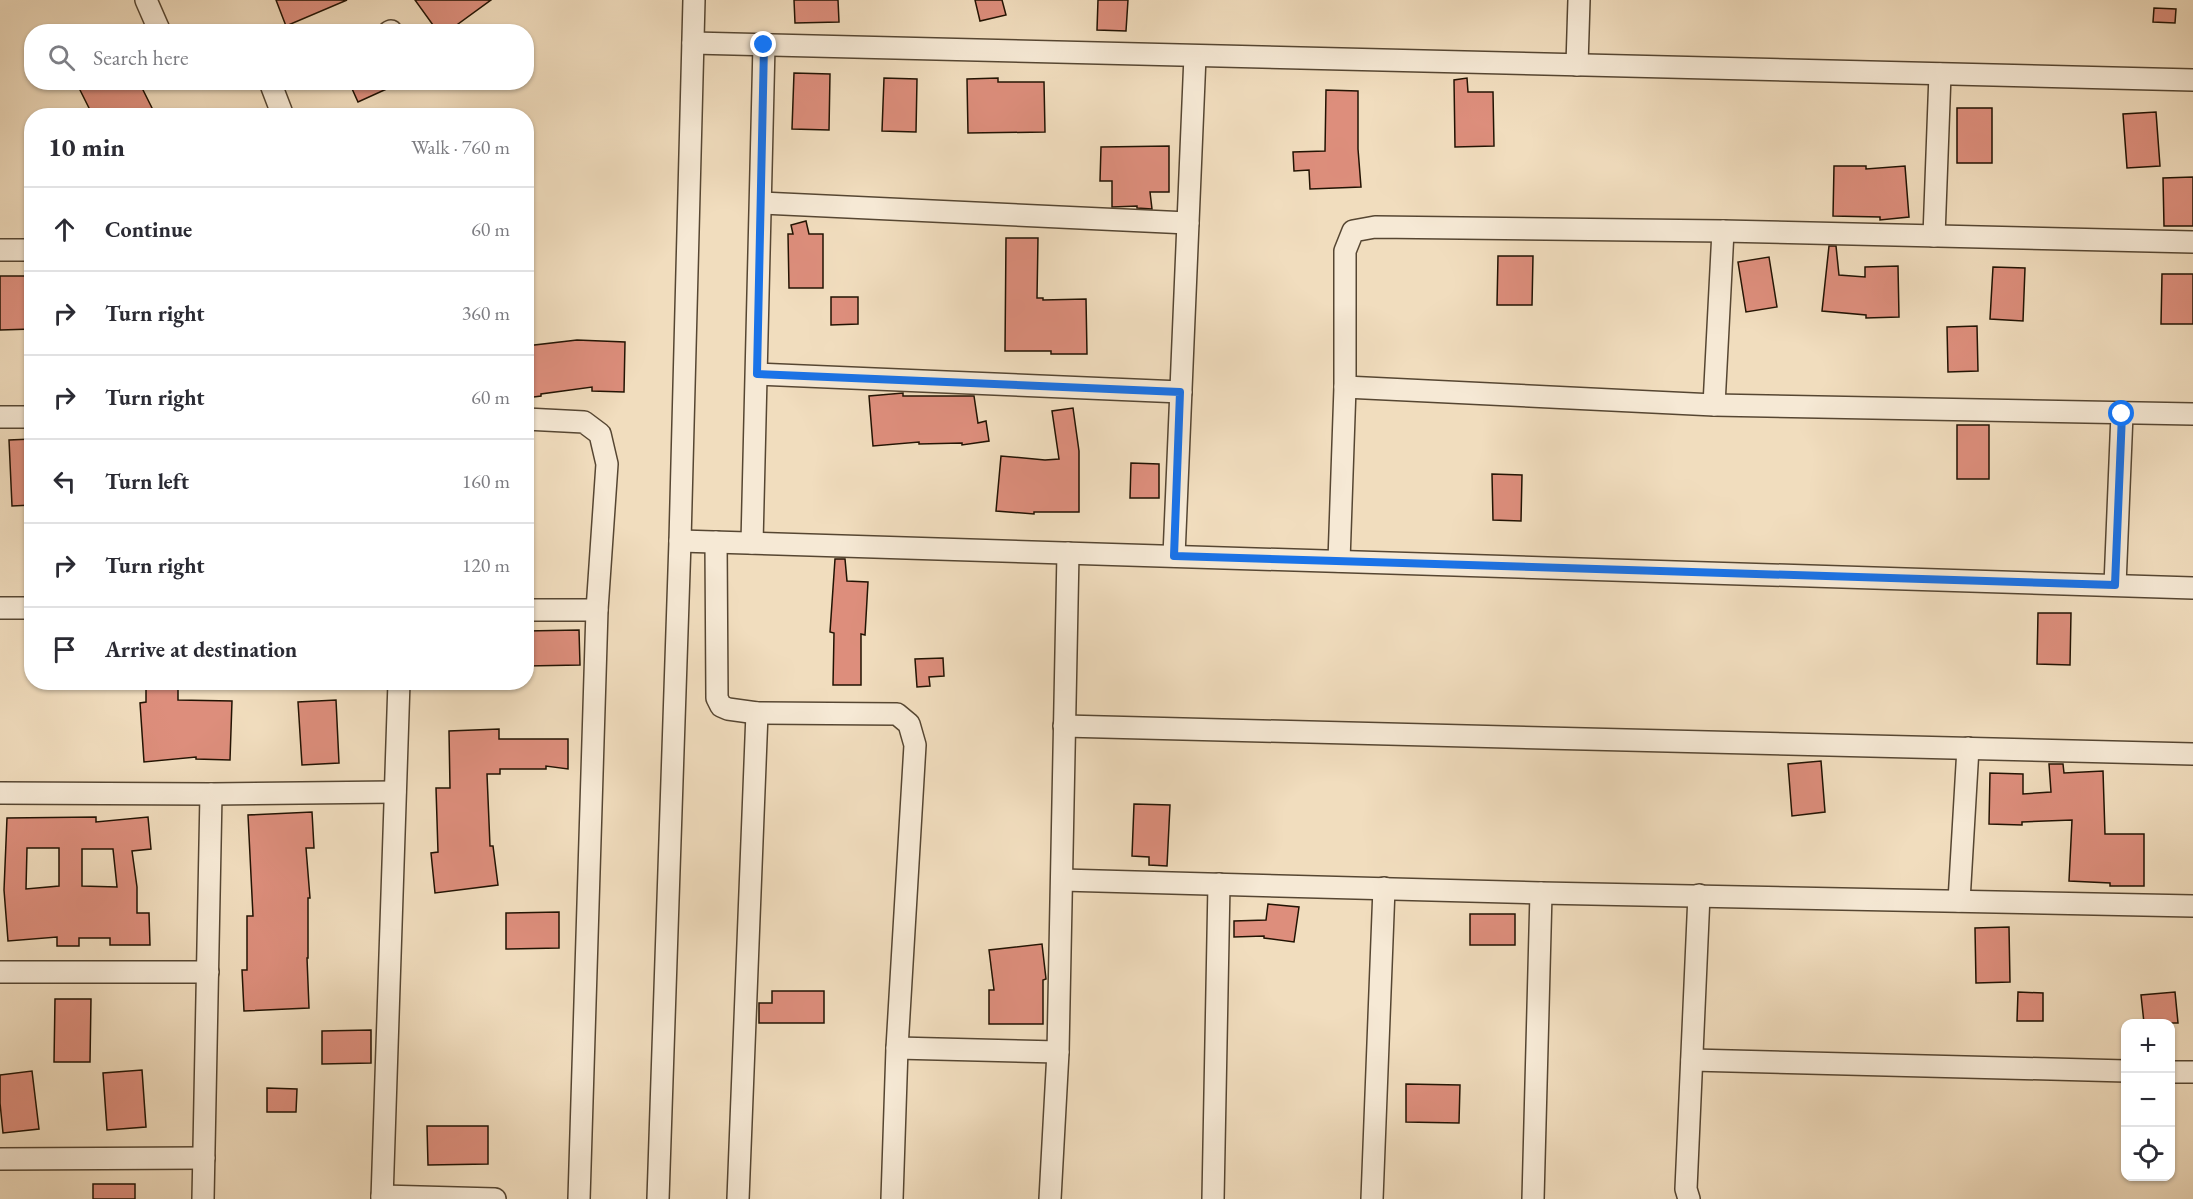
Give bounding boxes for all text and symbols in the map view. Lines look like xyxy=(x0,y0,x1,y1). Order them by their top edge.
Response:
search box xyxy=(24,24,534,90)
route end xyxy=(750,31,776,57)
icon: search xyxy=(45,41,78,74)
text: Search here xyxy=(93,43,188,72)
text: 10 min xyxy=(48,130,125,164)
text: Walk · 760 m xyxy=(411,134,510,160)
icon: ahead xyxy=(48,213,81,246)
text: Continue xyxy=(105,215,192,244)
text: 60 m xyxy=(471,216,510,242)
icon: right xyxy=(48,297,81,330)
text: Turn right xyxy=(105,299,204,328)
text: 360 m xyxy=(462,300,510,326)
icon: right xyxy=(48,381,81,414)
text: Turn right xyxy=(105,383,204,412)
text: 60 m xyxy=(471,384,510,410)
route start xyxy=(2108,400,2134,426)
icon: left xyxy=(48,465,81,498)
text: Turn left xyxy=(105,467,189,496)
text: 160 m xyxy=(462,468,510,494)
icon: right xyxy=(48,549,81,582)
text: Turn right xyxy=(105,551,204,580)
text: 120 m xyxy=(462,552,510,578)
icon: arrive xyxy=(48,633,81,666)
text: Arrive at destination xyxy=(105,635,297,664)
map controls xyxy=(2121,1019,2175,1181)
button: + xyxy=(2121,1019,2175,1073)
button: − xyxy=(2121,1073,2175,1127)
button: locate xyxy=(2121,1127,2175,1181)

